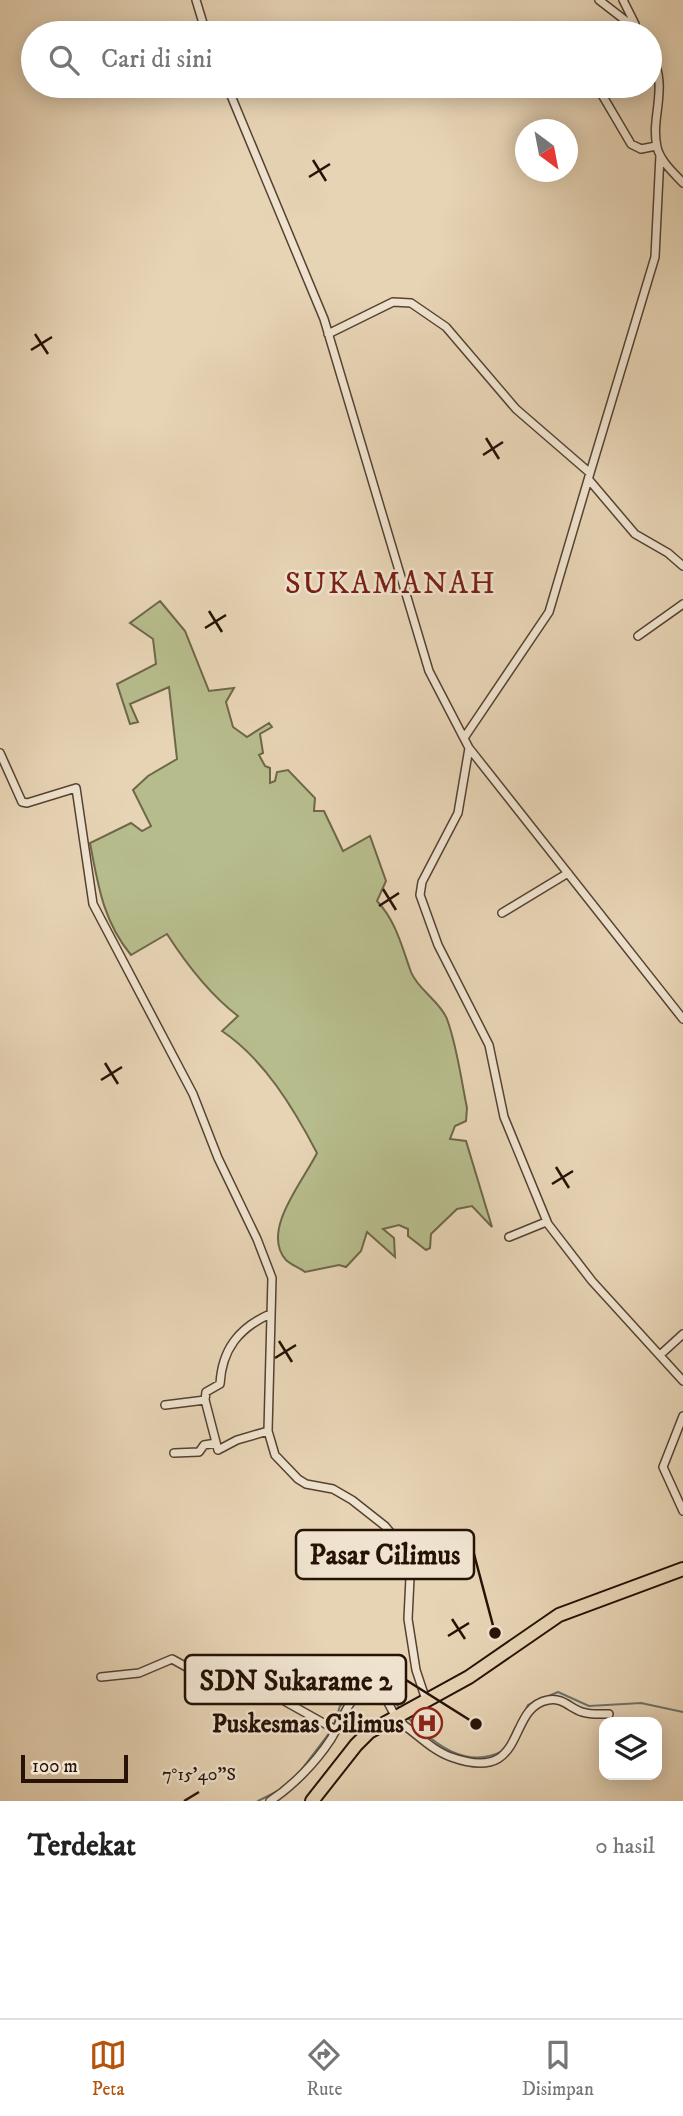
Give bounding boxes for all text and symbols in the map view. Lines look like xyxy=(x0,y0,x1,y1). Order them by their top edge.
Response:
search box xyxy=(21,21,662,98)
icon: search xyxy=(45,41,83,79)
text: Cari di sini xyxy=(101,43,212,76)
north arrow xyxy=(515,119,578,182)
district label: SUKAMANAH xyxy=(285,566,497,603)
callout: Pasar Cilimus xyxy=(296,1530,474,1579)
text: Pasar Cilimus xyxy=(310,1538,461,1573)
callout: SDN Sukarame 2 xyxy=(185,1655,406,1704)
text: SDN Sukarame 2 xyxy=(200,1664,393,1699)
hospital icon: Puskesmas Cilimus xyxy=(410,1706,444,1740)
place label: Puskesmas Cilimus xyxy=(212,1708,404,1741)
map controls xyxy=(599,1717,662,1780)
button: layers xyxy=(599,1717,662,1780)
scale bar xyxy=(21,1752,128,1784)
text: 100 m xyxy=(32,1755,78,1778)
text: 7°15'40"S xyxy=(162,1764,236,1786)
text: Terdekat xyxy=(28,1828,136,1865)
text: 0 hasil xyxy=(595,1832,655,1861)
tab: Peta xyxy=(89,2036,127,2101)
tab: Rute xyxy=(305,2036,343,2101)
tab: Disimpan xyxy=(522,2036,594,2101)

